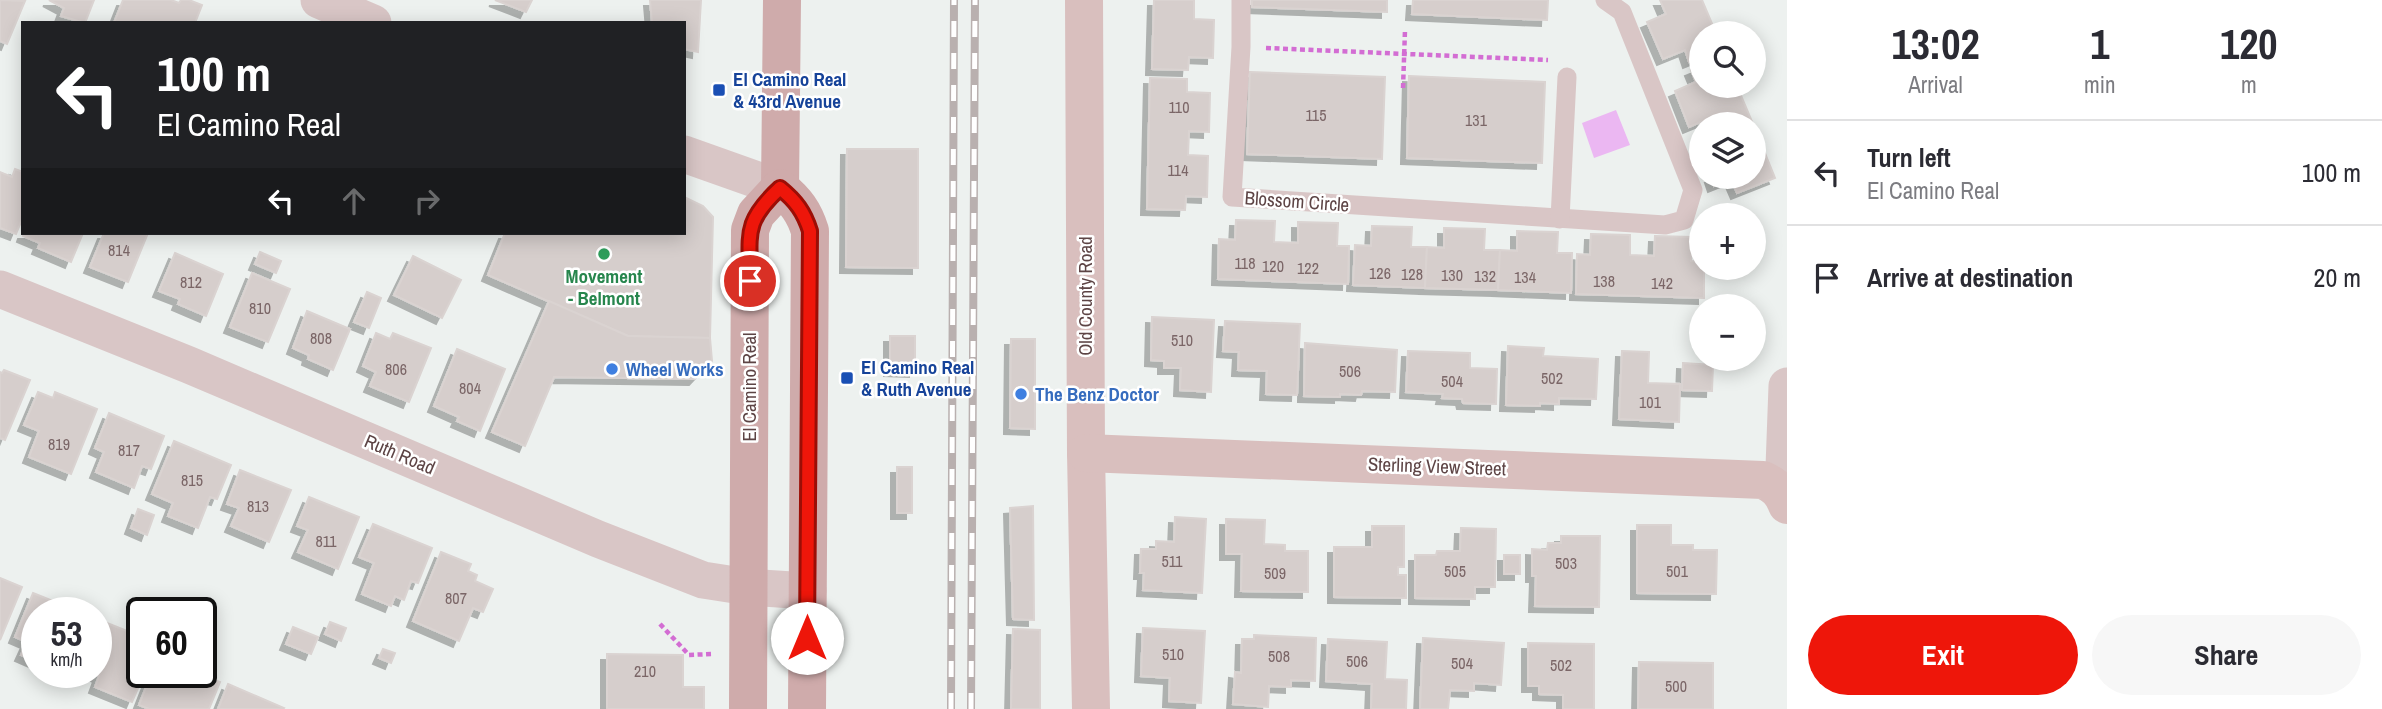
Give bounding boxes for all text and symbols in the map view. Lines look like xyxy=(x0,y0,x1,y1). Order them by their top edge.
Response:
text: 13:02 xyxy=(1892,16,1980,72)
text: 1 xyxy=(2090,16,2109,72)
text: 120 xyxy=(2220,16,2278,72)
map controls xyxy=(1689,21,1766,371)
button: search xyxy=(1689,21,1766,98)
text: 100 m xyxy=(157,40,271,106)
icon: left xyxy=(42,49,133,140)
place label: El Camino Real & 43rd Avenue xyxy=(733,66,846,114)
text: Arrival xyxy=(1908,69,1963,100)
text: min xyxy=(2084,69,2116,100)
text: m xyxy=(2241,69,2257,100)
marker: El Camino Real & 43rd Avenue xyxy=(711,82,727,98)
house number: 110 xyxy=(1169,96,1189,118)
text: El Camino Real xyxy=(157,103,341,146)
house number: 115 xyxy=(1306,104,1326,126)
house number: 131 xyxy=(1465,109,1488,131)
button: layers xyxy=(1689,112,1766,189)
text: Turn left xyxy=(1867,140,1951,175)
icon: left xyxy=(1808,154,1846,192)
text: 100 m xyxy=(2302,155,2361,190)
house number: 114 xyxy=(1168,159,1188,181)
text: El Camino Real xyxy=(1867,175,1999,206)
icon: left xyxy=(262,182,300,220)
icon: ahead xyxy=(335,182,373,220)
icon: right xyxy=(408,182,446,220)
street label: Blossom Circle xyxy=(1244,184,1350,218)
button: + xyxy=(1689,203,1766,280)
street label: Old County Road xyxy=(1072,236,1098,356)
house number: 814 xyxy=(108,239,130,261)
marker: Movement - Belmont xyxy=(596,246,612,262)
pin xyxy=(720,251,780,311)
house number: 118 xyxy=(1235,252,1255,274)
house number: 120 xyxy=(1262,255,1284,277)
house number: 122 xyxy=(1297,257,1319,279)
icon: arrive xyxy=(1808,259,1846,297)
text: Arrive at destination xyxy=(1867,260,2073,295)
text: 20 m xyxy=(2314,260,2361,295)
icon: arrive xyxy=(731,262,769,300)
house number: 126 xyxy=(1369,262,1391,284)
place label: Movement - Belmont xyxy=(565,263,643,311)
house number: 128 xyxy=(1401,263,1423,285)
house number: 130 xyxy=(1441,264,1463,286)
house number: 132 xyxy=(1474,265,1496,287)
house number: 134 xyxy=(1514,266,1536,288)
house number: 138 xyxy=(1593,270,1615,292)
house number: 812 xyxy=(180,271,202,293)
house number: 142 xyxy=(1651,272,1673,294)
button: − xyxy=(1689,294,1766,371)
house number: 810 xyxy=(249,297,271,319)
house number: 808 xyxy=(310,327,332,349)
house number: 510 xyxy=(1171,329,1193,351)
street label: El Camino Real xyxy=(736,332,762,442)
place label: El Camino Real & Ruth Avenue xyxy=(861,354,974,402)
place label: Wheel Works xyxy=(626,356,724,382)
house number: 806 xyxy=(385,358,407,380)
house number: 506 xyxy=(1339,360,1361,382)
marker: Wheel Works xyxy=(604,361,620,377)
house number: 502 xyxy=(1541,367,1563,389)
marker: El Camino Real & Ruth Avenue xyxy=(839,370,855,386)
house number: 504 xyxy=(1441,370,1463,392)
house number: 804 xyxy=(459,377,481,399)
place label: The Benz Doctor xyxy=(1035,381,1159,407)
marker: The Benz Doctor xyxy=(1013,386,1029,402)
house number: 101 xyxy=(1639,391,1662,413)
street label: Ruth Road xyxy=(361,427,439,481)
house number: 819 xyxy=(48,433,70,455)
house number: 817 xyxy=(118,439,140,461)
street label: Sterling View Street xyxy=(1367,451,1507,481)
house number: 815 xyxy=(181,469,203,491)
house number: 813 xyxy=(247,495,269,517)
house number: 811 xyxy=(316,530,337,552)
house number: 511 xyxy=(1162,550,1183,572)
house number: 503 xyxy=(1555,552,1577,574)
house number: 505 xyxy=(1444,560,1466,582)
house number: 501 xyxy=(1666,560,1689,582)
house number: 509 xyxy=(1264,562,1286,584)
house number: 807 xyxy=(445,587,467,609)
speed limit sign: 60 xyxy=(126,597,217,688)
position arrow xyxy=(770,601,844,675)
text: 53 xyxy=(51,610,82,657)
button: Exit xyxy=(1808,615,2078,695)
button: Share xyxy=(2092,615,2361,695)
house number: 510 xyxy=(1162,643,1184,665)
house number: 508 xyxy=(1268,645,1290,667)
text: km/h xyxy=(51,647,83,672)
house number: 506 xyxy=(1346,650,1368,672)
house number: 504 xyxy=(1451,652,1473,674)
house number: 502 xyxy=(1550,654,1572,676)
house number: 210 xyxy=(634,660,656,682)
house number: 500 xyxy=(1665,675,1687,697)

